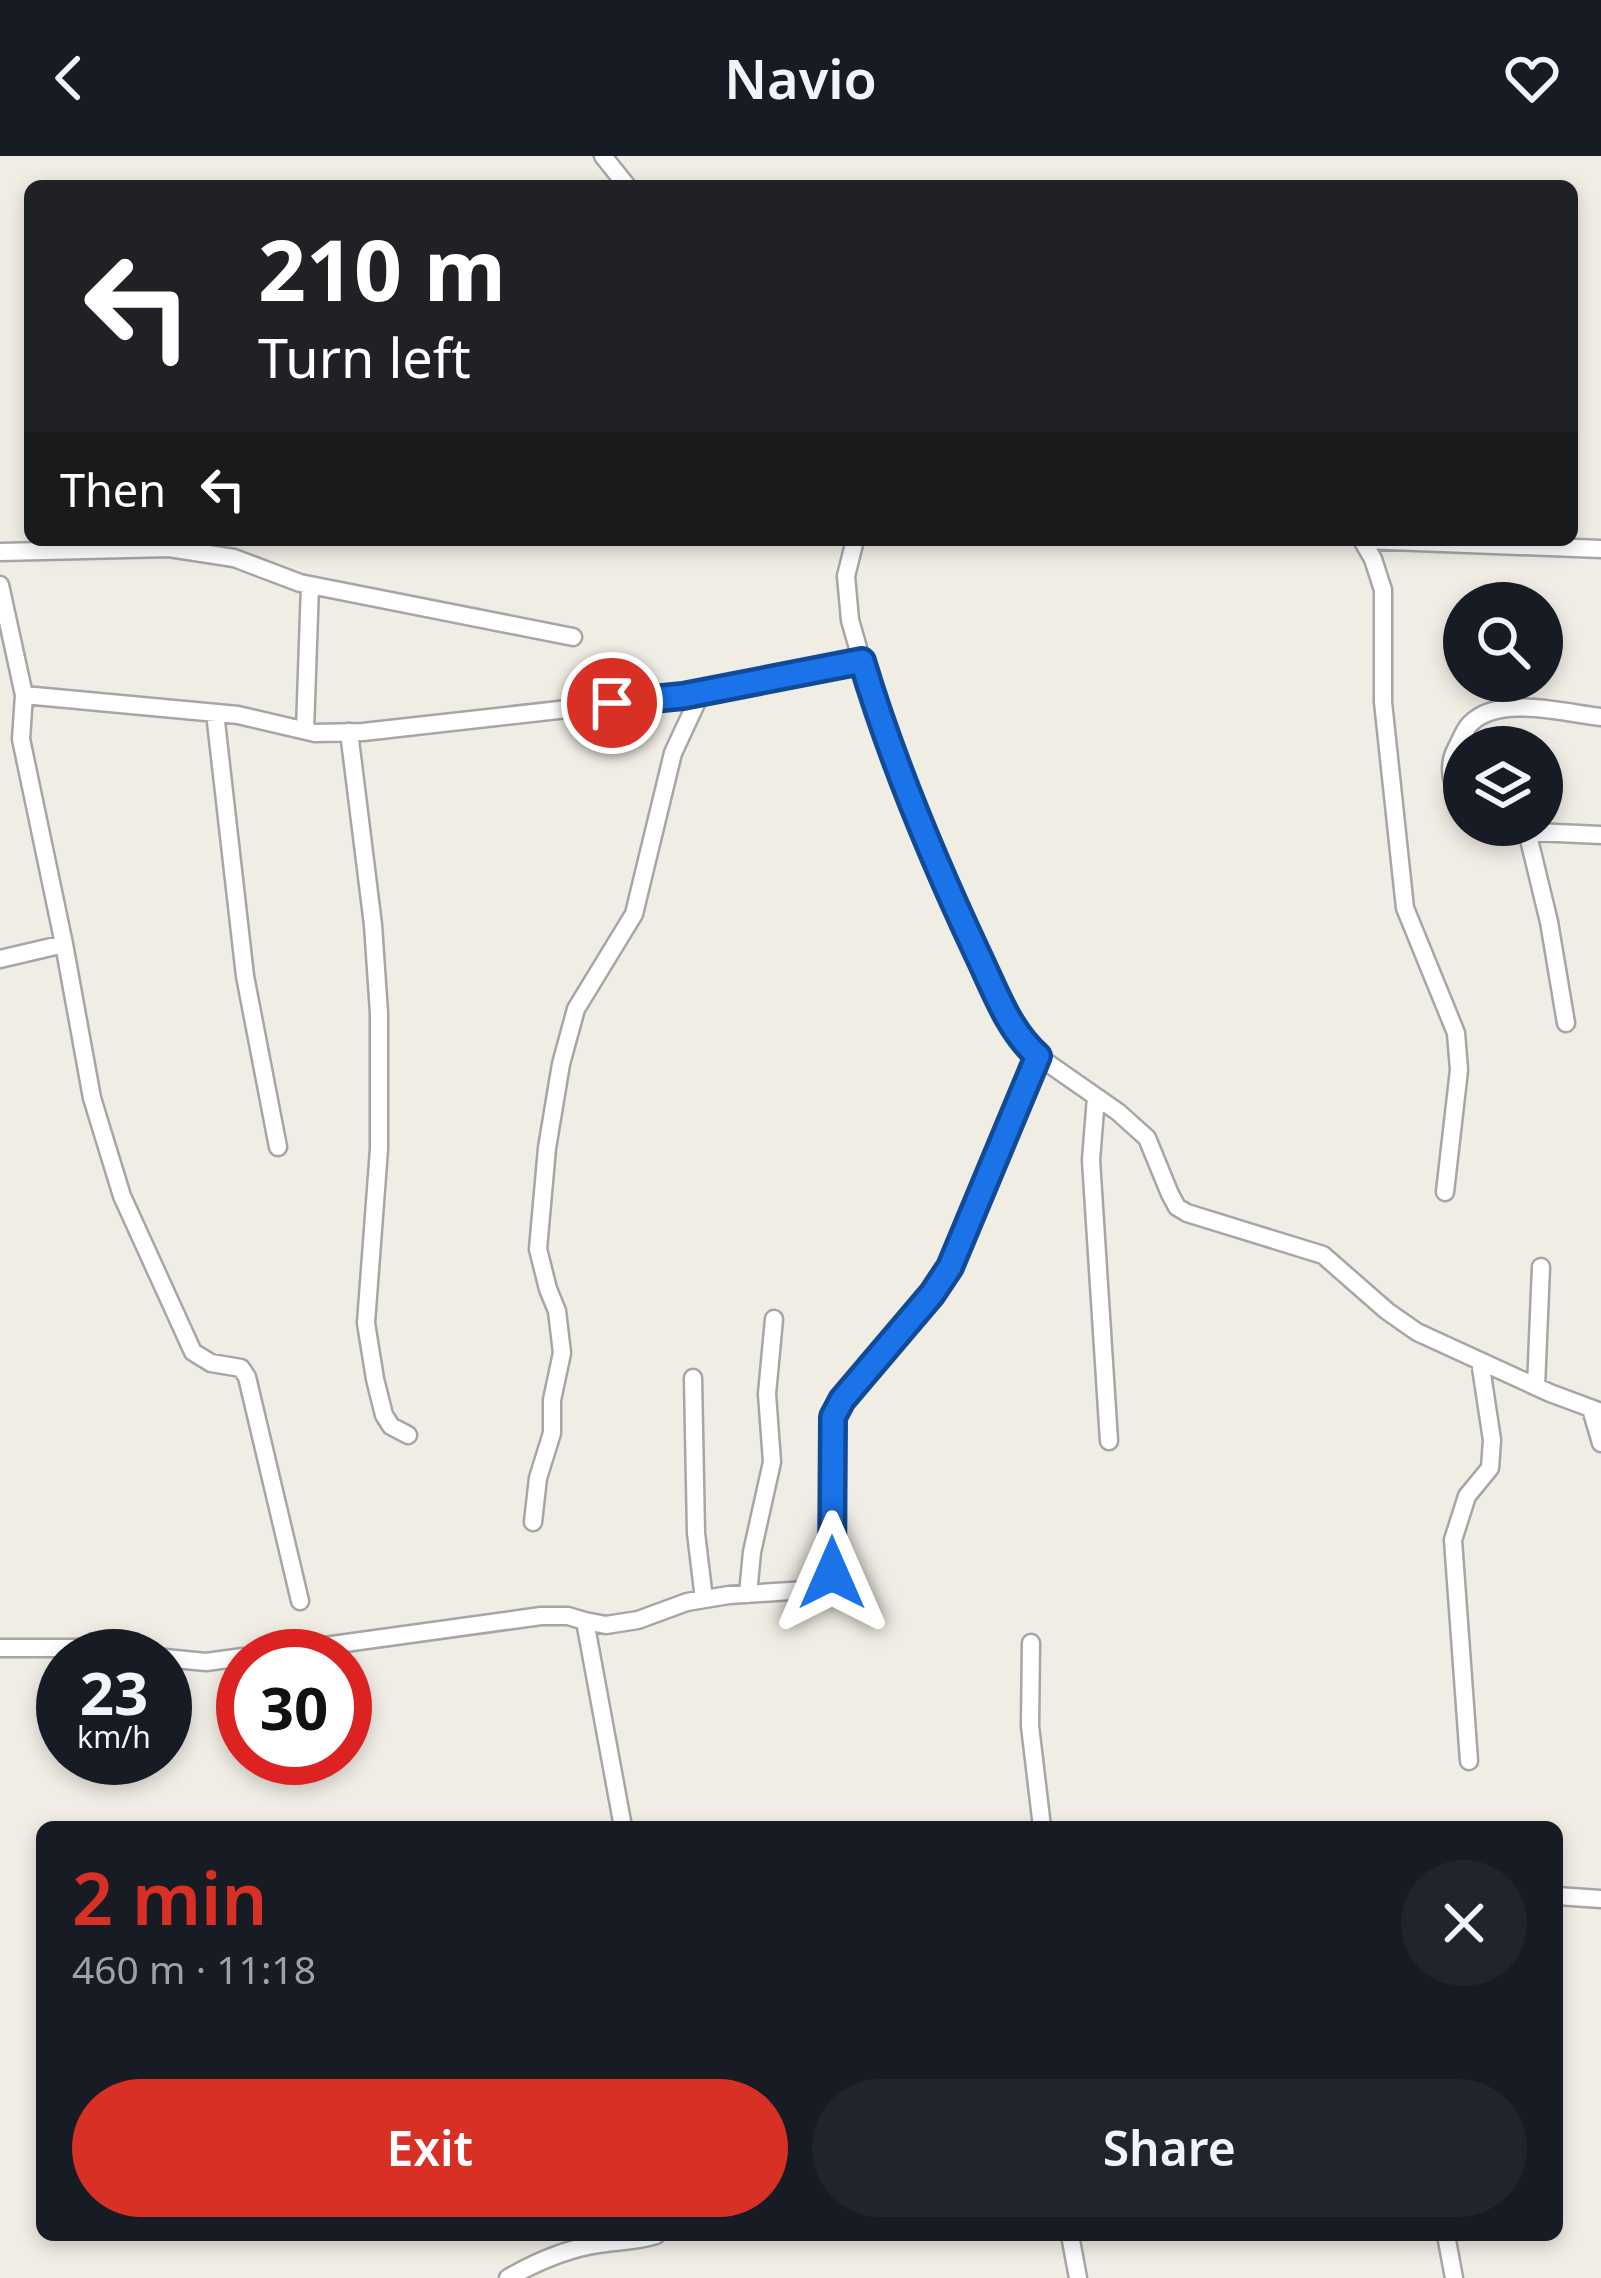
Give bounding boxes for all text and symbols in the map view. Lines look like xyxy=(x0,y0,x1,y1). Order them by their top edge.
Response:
text: Navio xyxy=(724,41,877,115)
icon: back xyxy=(36,45,102,111)
icon: heart xyxy=(1499,45,1565,111)
text: 210 m xyxy=(258,211,506,326)
icon: left xyxy=(60,228,216,384)
text: Turn left xyxy=(258,320,471,394)
icon: left xyxy=(190,456,256,522)
text: Then xyxy=(60,459,166,520)
map controls xyxy=(1443,582,1563,846)
button: search xyxy=(1443,582,1563,702)
pin xyxy=(561,652,663,754)
icon: arrive xyxy=(579,670,645,736)
button: layers xyxy=(1443,726,1563,846)
position arrow xyxy=(769,1510,895,1636)
speed limit sign: 30 xyxy=(216,1629,372,1785)
text: 23 xyxy=(80,1651,148,1733)
text: km/h xyxy=(77,1716,151,1757)
text: 2 min xyxy=(72,1848,267,1946)
button: close xyxy=(1401,1860,1527,1986)
text: 460 m · 11:18 xyxy=(72,1942,316,1995)
button: Exit xyxy=(72,2079,788,2217)
button: Share xyxy=(812,2079,1527,2217)

